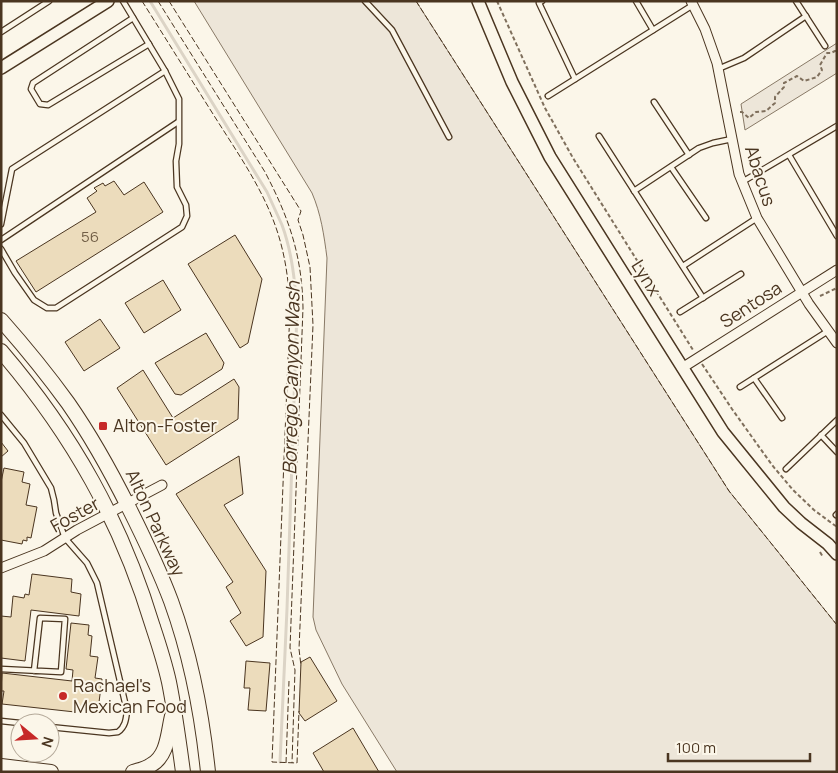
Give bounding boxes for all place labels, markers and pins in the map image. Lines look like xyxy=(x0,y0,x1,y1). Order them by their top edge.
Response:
place label: Alton-Foster xyxy=(113,413,218,437)
marker: Alton-Foster xyxy=(97,420,109,432)
place label: Rachael's Mexican Food xyxy=(73,673,187,718)
marker: Rachael's Mexican Food xyxy=(57,690,69,702)

